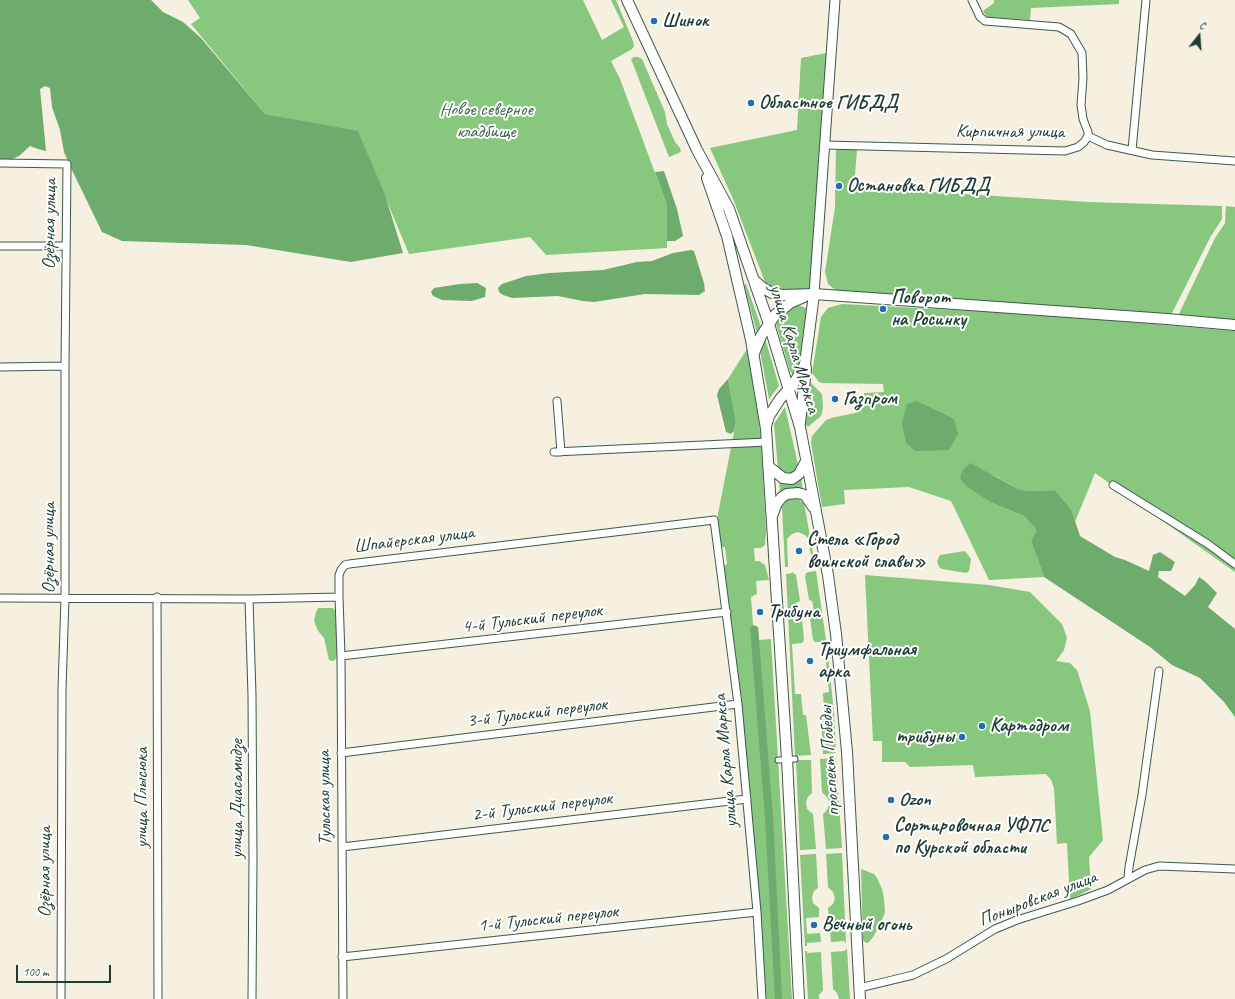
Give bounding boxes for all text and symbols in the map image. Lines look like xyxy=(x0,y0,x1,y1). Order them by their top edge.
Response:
place label: Шинок xyxy=(662,10,709,32)
marker: Шинок xyxy=(649,16,659,26)
north arrow xyxy=(1179,16,1219,56)
text: С xyxy=(1198,17,1207,32)
place label: Областное ГИБДД xyxy=(759,92,898,114)
marker: Областное ГИБДД xyxy=(746,98,756,108)
park label: Новое северное кладбище xyxy=(439,99,533,143)
street label: Кирпичная улица xyxy=(956,121,1064,143)
place label: Остановка ГИБДД xyxy=(847,175,990,197)
street label: Озёрная улица xyxy=(38,178,62,270)
marker: Остановка ГИБДД xyxy=(834,181,844,191)
street label: улица Карла Маркса xyxy=(764,282,824,416)
place label: Поворот на Росинку xyxy=(891,287,966,331)
marker: Поворот на Росинку xyxy=(878,304,888,314)
place label: Газпром xyxy=(843,388,897,410)
marker: Газпром xyxy=(830,394,840,404)
street label: Озёрная улица xyxy=(38,503,60,593)
street label: Шпайерская улица xyxy=(352,521,476,559)
place label: Стела «Город воинской славы» xyxy=(807,529,926,573)
marker: Стела «Город воинской славы» xyxy=(794,546,804,556)
street label: 4-й Тульский переулок xyxy=(461,599,603,639)
place label: Трибуна xyxy=(768,601,820,623)
marker: Трибуна xyxy=(755,607,765,617)
place label: Триумфальная арка xyxy=(818,639,916,683)
marker: Триумфальная арка xyxy=(805,656,815,666)
street label: 3-й Тульский переулок xyxy=(466,693,608,733)
street label: улица Карла Маркса xyxy=(709,693,743,829)
street label: проспект Победы xyxy=(815,705,845,817)
place label: Картодром xyxy=(990,715,1068,737)
marker: Картодром xyxy=(977,721,987,731)
place label: трибуны xyxy=(896,726,954,748)
marker: трибуны xyxy=(957,732,967,742)
street label: улица Диасамидзе xyxy=(226,739,248,859)
street label: улица Плысюка xyxy=(131,748,153,848)
street label: Тульская улица xyxy=(313,750,337,846)
street label: 2-й Тульский переулок xyxy=(471,787,613,827)
place label: Ozon xyxy=(899,789,931,811)
marker: Ozon xyxy=(886,795,896,805)
place label: Сортировочная УФПС по Курской области xyxy=(894,815,1049,859)
street label: Озёрная улица xyxy=(34,827,56,917)
marker: Сортировочная УФПС по Курской области xyxy=(881,832,891,842)
street label: Поныровская улица xyxy=(976,866,1100,932)
street label: 1-й Тульский переулок xyxy=(477,900,619,938)
place label: Вечный огонь xyxy=(822,914,912,936)
marker: Вечный огонь xyxy=(809,920,819,930)
scale bar xyxy=(18,957,113,983)
text: 100 m xyxy=(23,964,49,980)

